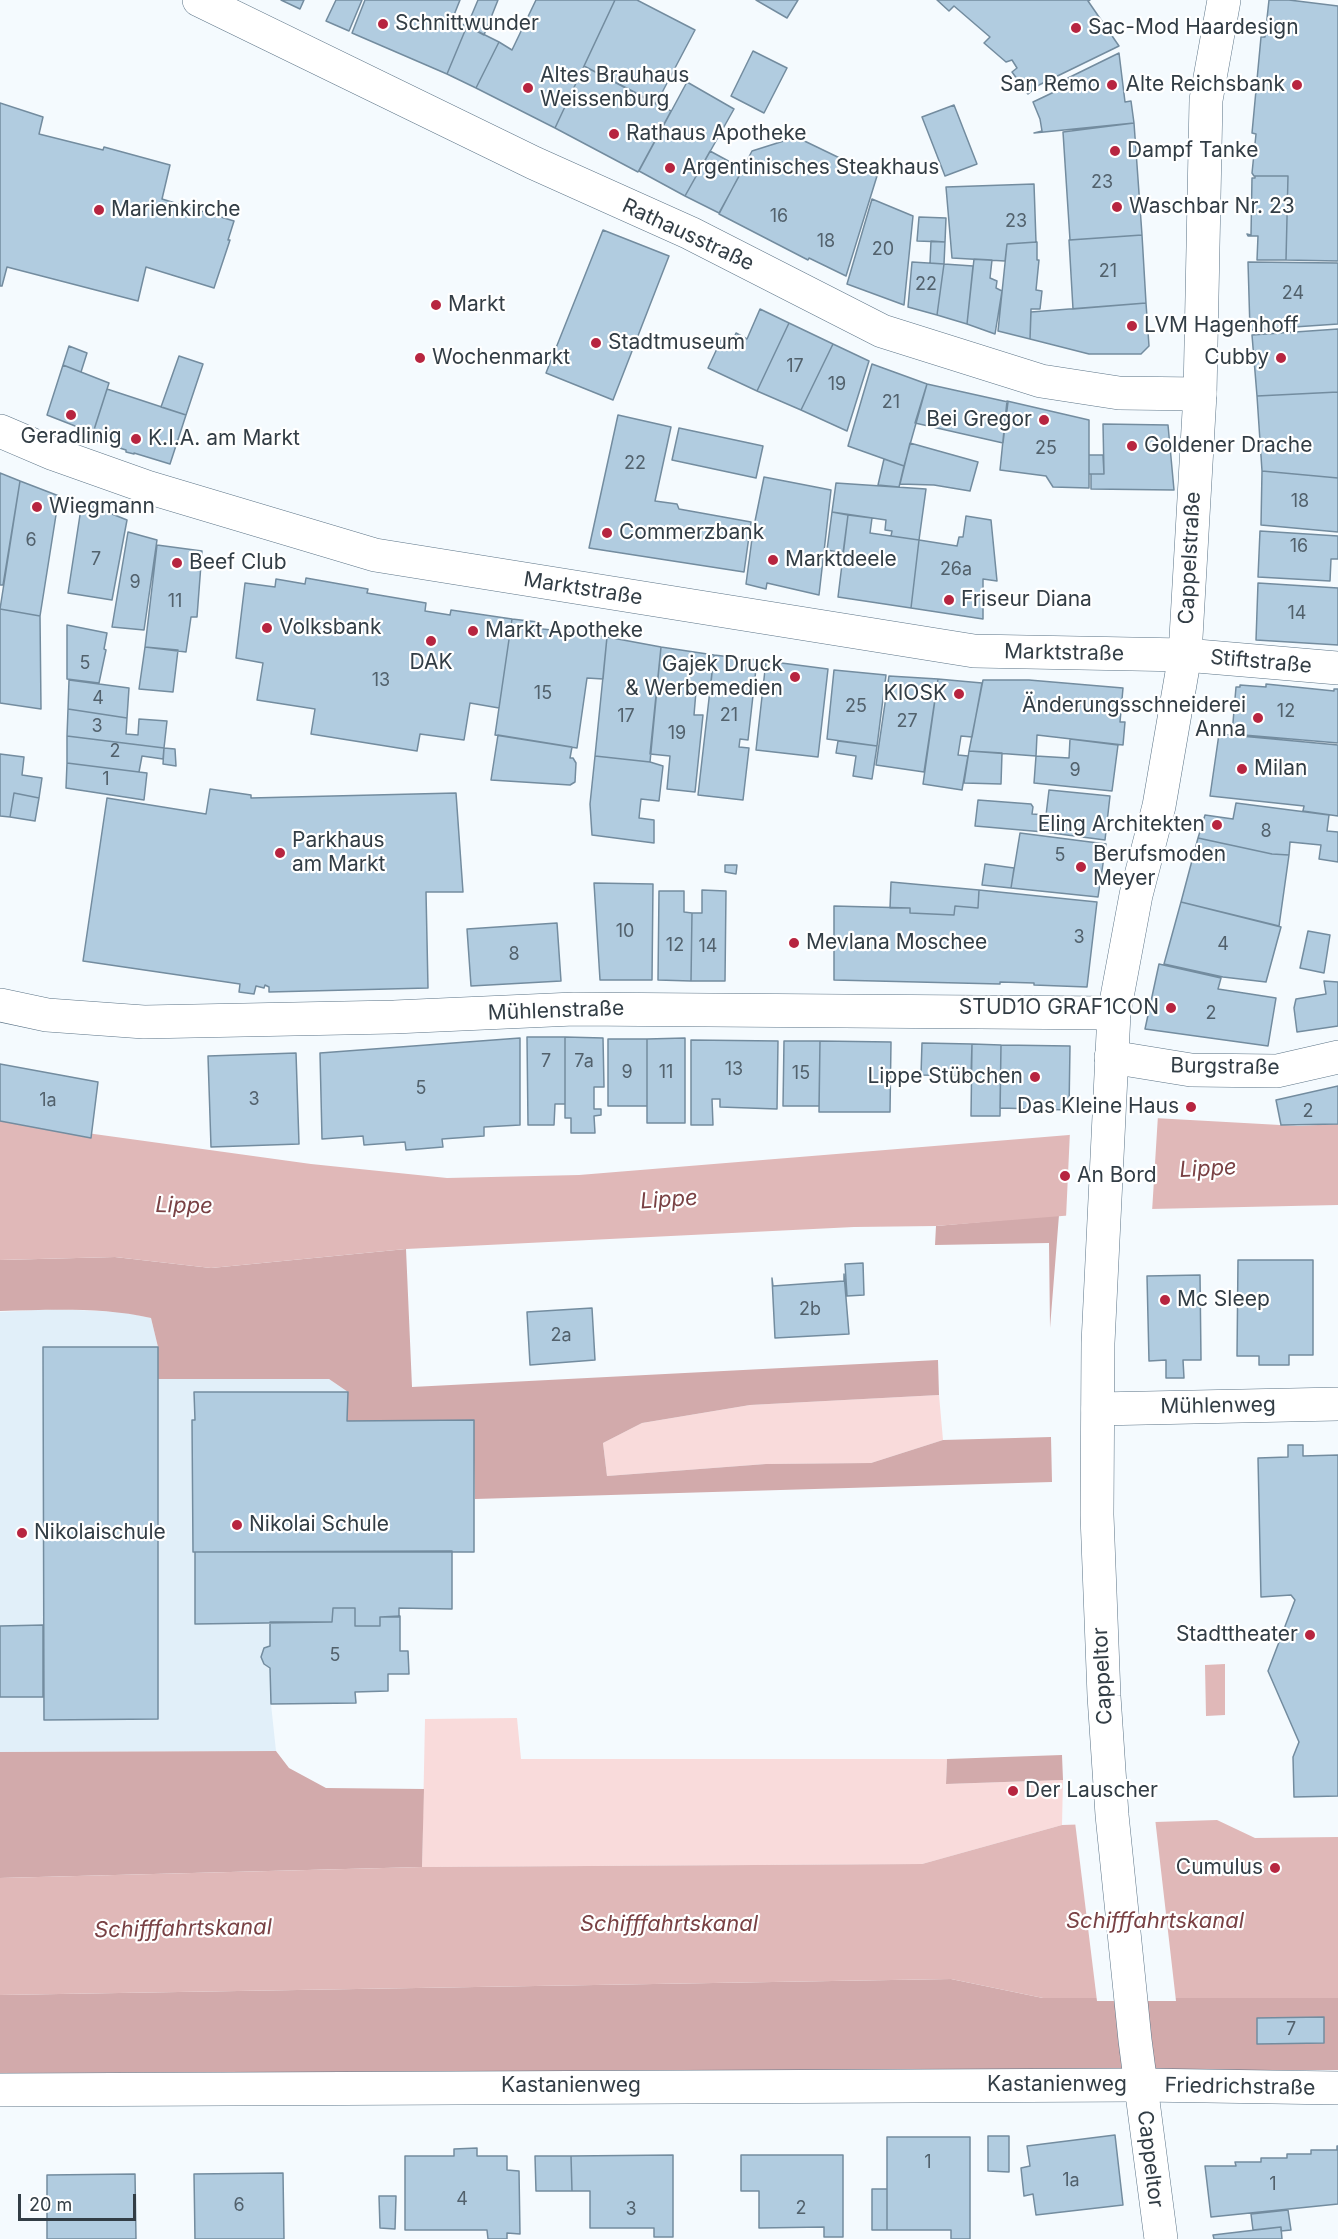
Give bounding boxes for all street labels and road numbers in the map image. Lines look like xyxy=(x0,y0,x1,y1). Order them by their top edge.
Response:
street label: Rathausstraße xyxy=(618,193,758,277)
street label: Cappelstraße xyxy=(1174,491,1206,625)
street label: Marktstraße xyxy=(522,567,644,611)
street label: Marktstraße xyxy=(1004,639,1124,667)
street label: Stiftstraße xyxy=(1209,645,1313,679)
street label: Mühlenstraße xyxy=(487,996,625,1026)
street label: Burgstraße xyxy=(1170,1053,1280,1081)
street label: Mühlenweg xyxy=(1160,1392,1276,1420)
street label: Cappeltor xyxy=(1088,1627,1118,1725)
street label: Kastanienweg xyxy=(987,2072,1127,2098)
street label: Kastanienweg xyxy=(501,2073,641,2099)
street label: Friedrichstraße xyxy=(1164,2073,1316,2101)
street label: Cappeltor xyxy=(1132,2109,1168,2209)

